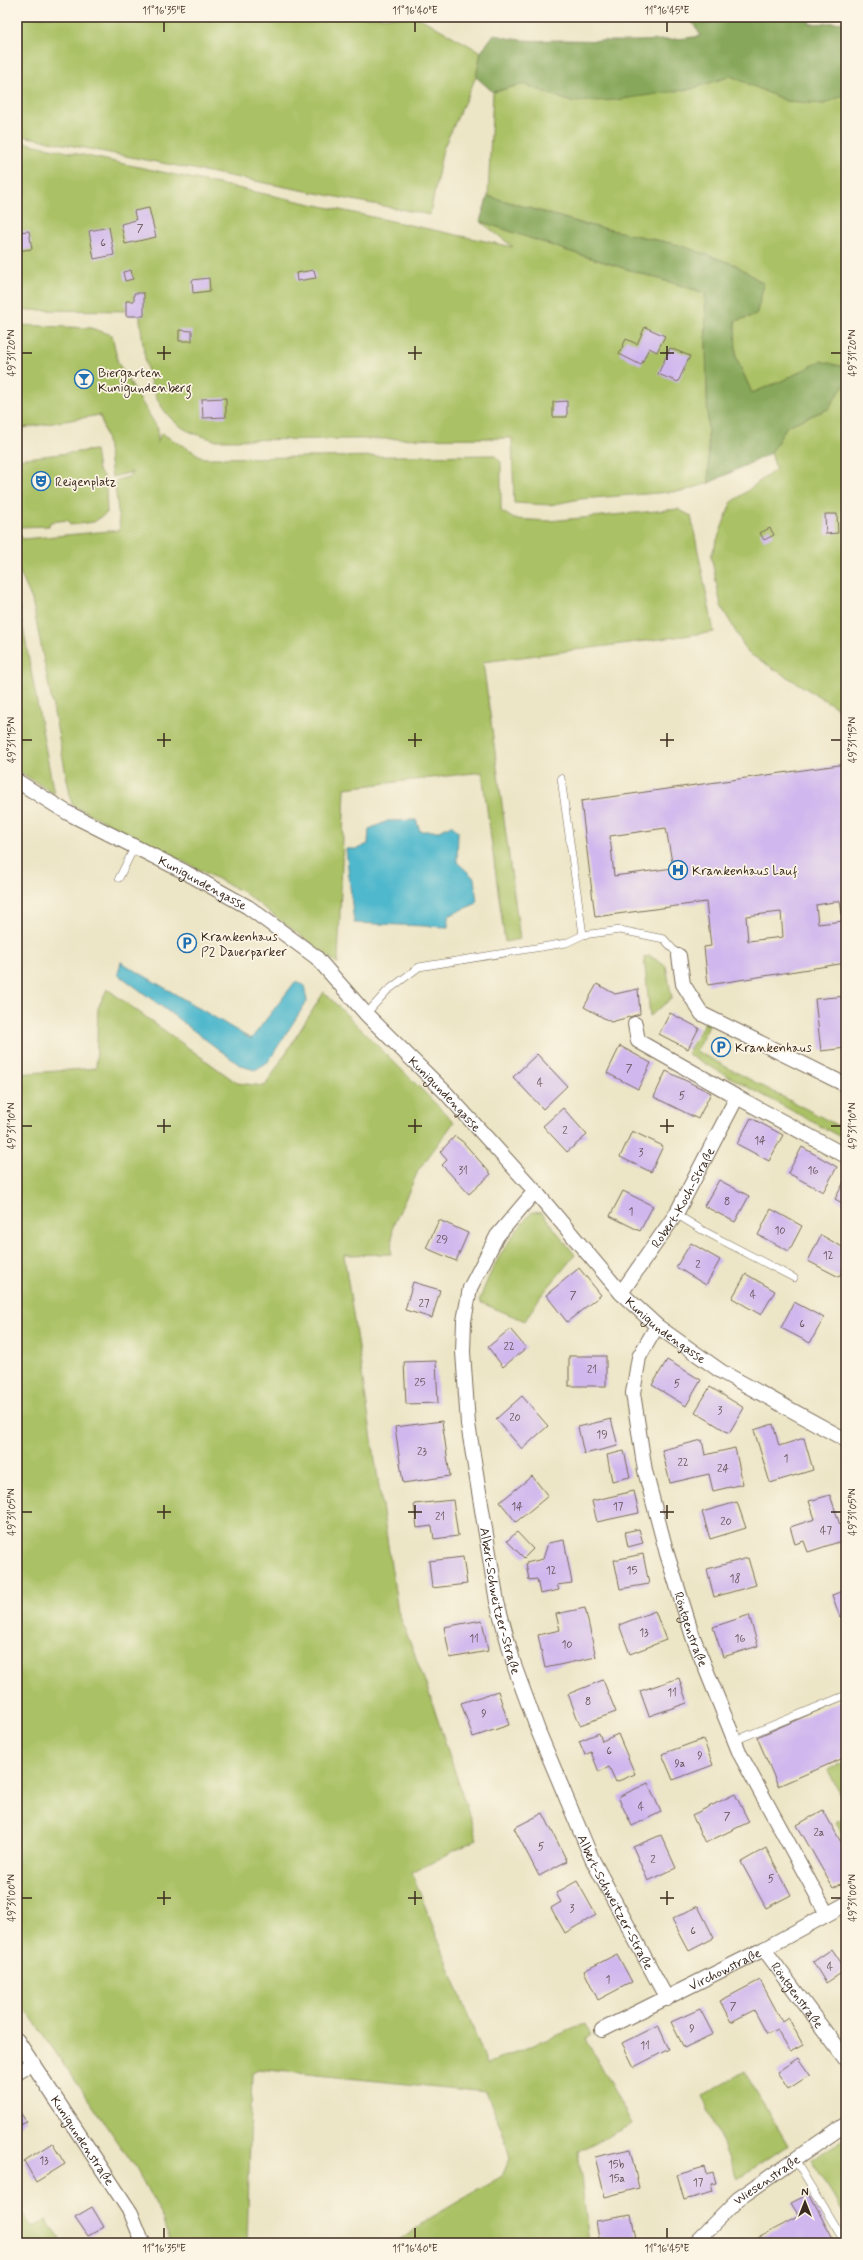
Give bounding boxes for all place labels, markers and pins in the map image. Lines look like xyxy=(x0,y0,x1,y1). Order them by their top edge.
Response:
place label: Biergarten Kunigundenberg xyxy=(98,365,192,399)
bar icon: Biergarten Kunigundenberg xyxy=(73,368,95,390)
theatre icon: Reigenplatz xyxy=(30,470,52,492)
place label: Reigenplatz xyxy=(55,474,117,491)
hospital icon: Krankenhaus Lauf xyxy=(667,859,689,881)
place label: Krankenhaus Lauf xyxy=(692,863,797,880)
place label: Krankenhaus P2 Dauerparker xyxy=(201,929,287,961)
parking icon: Krankenhaus P2 Dauerparker xyxy=(176,932,198,954)
parking icon: Krankenhaus xyxy=(710,1036,732,1058)
place label: Krankenhaus xyxy=(735,1040,812,1057)

